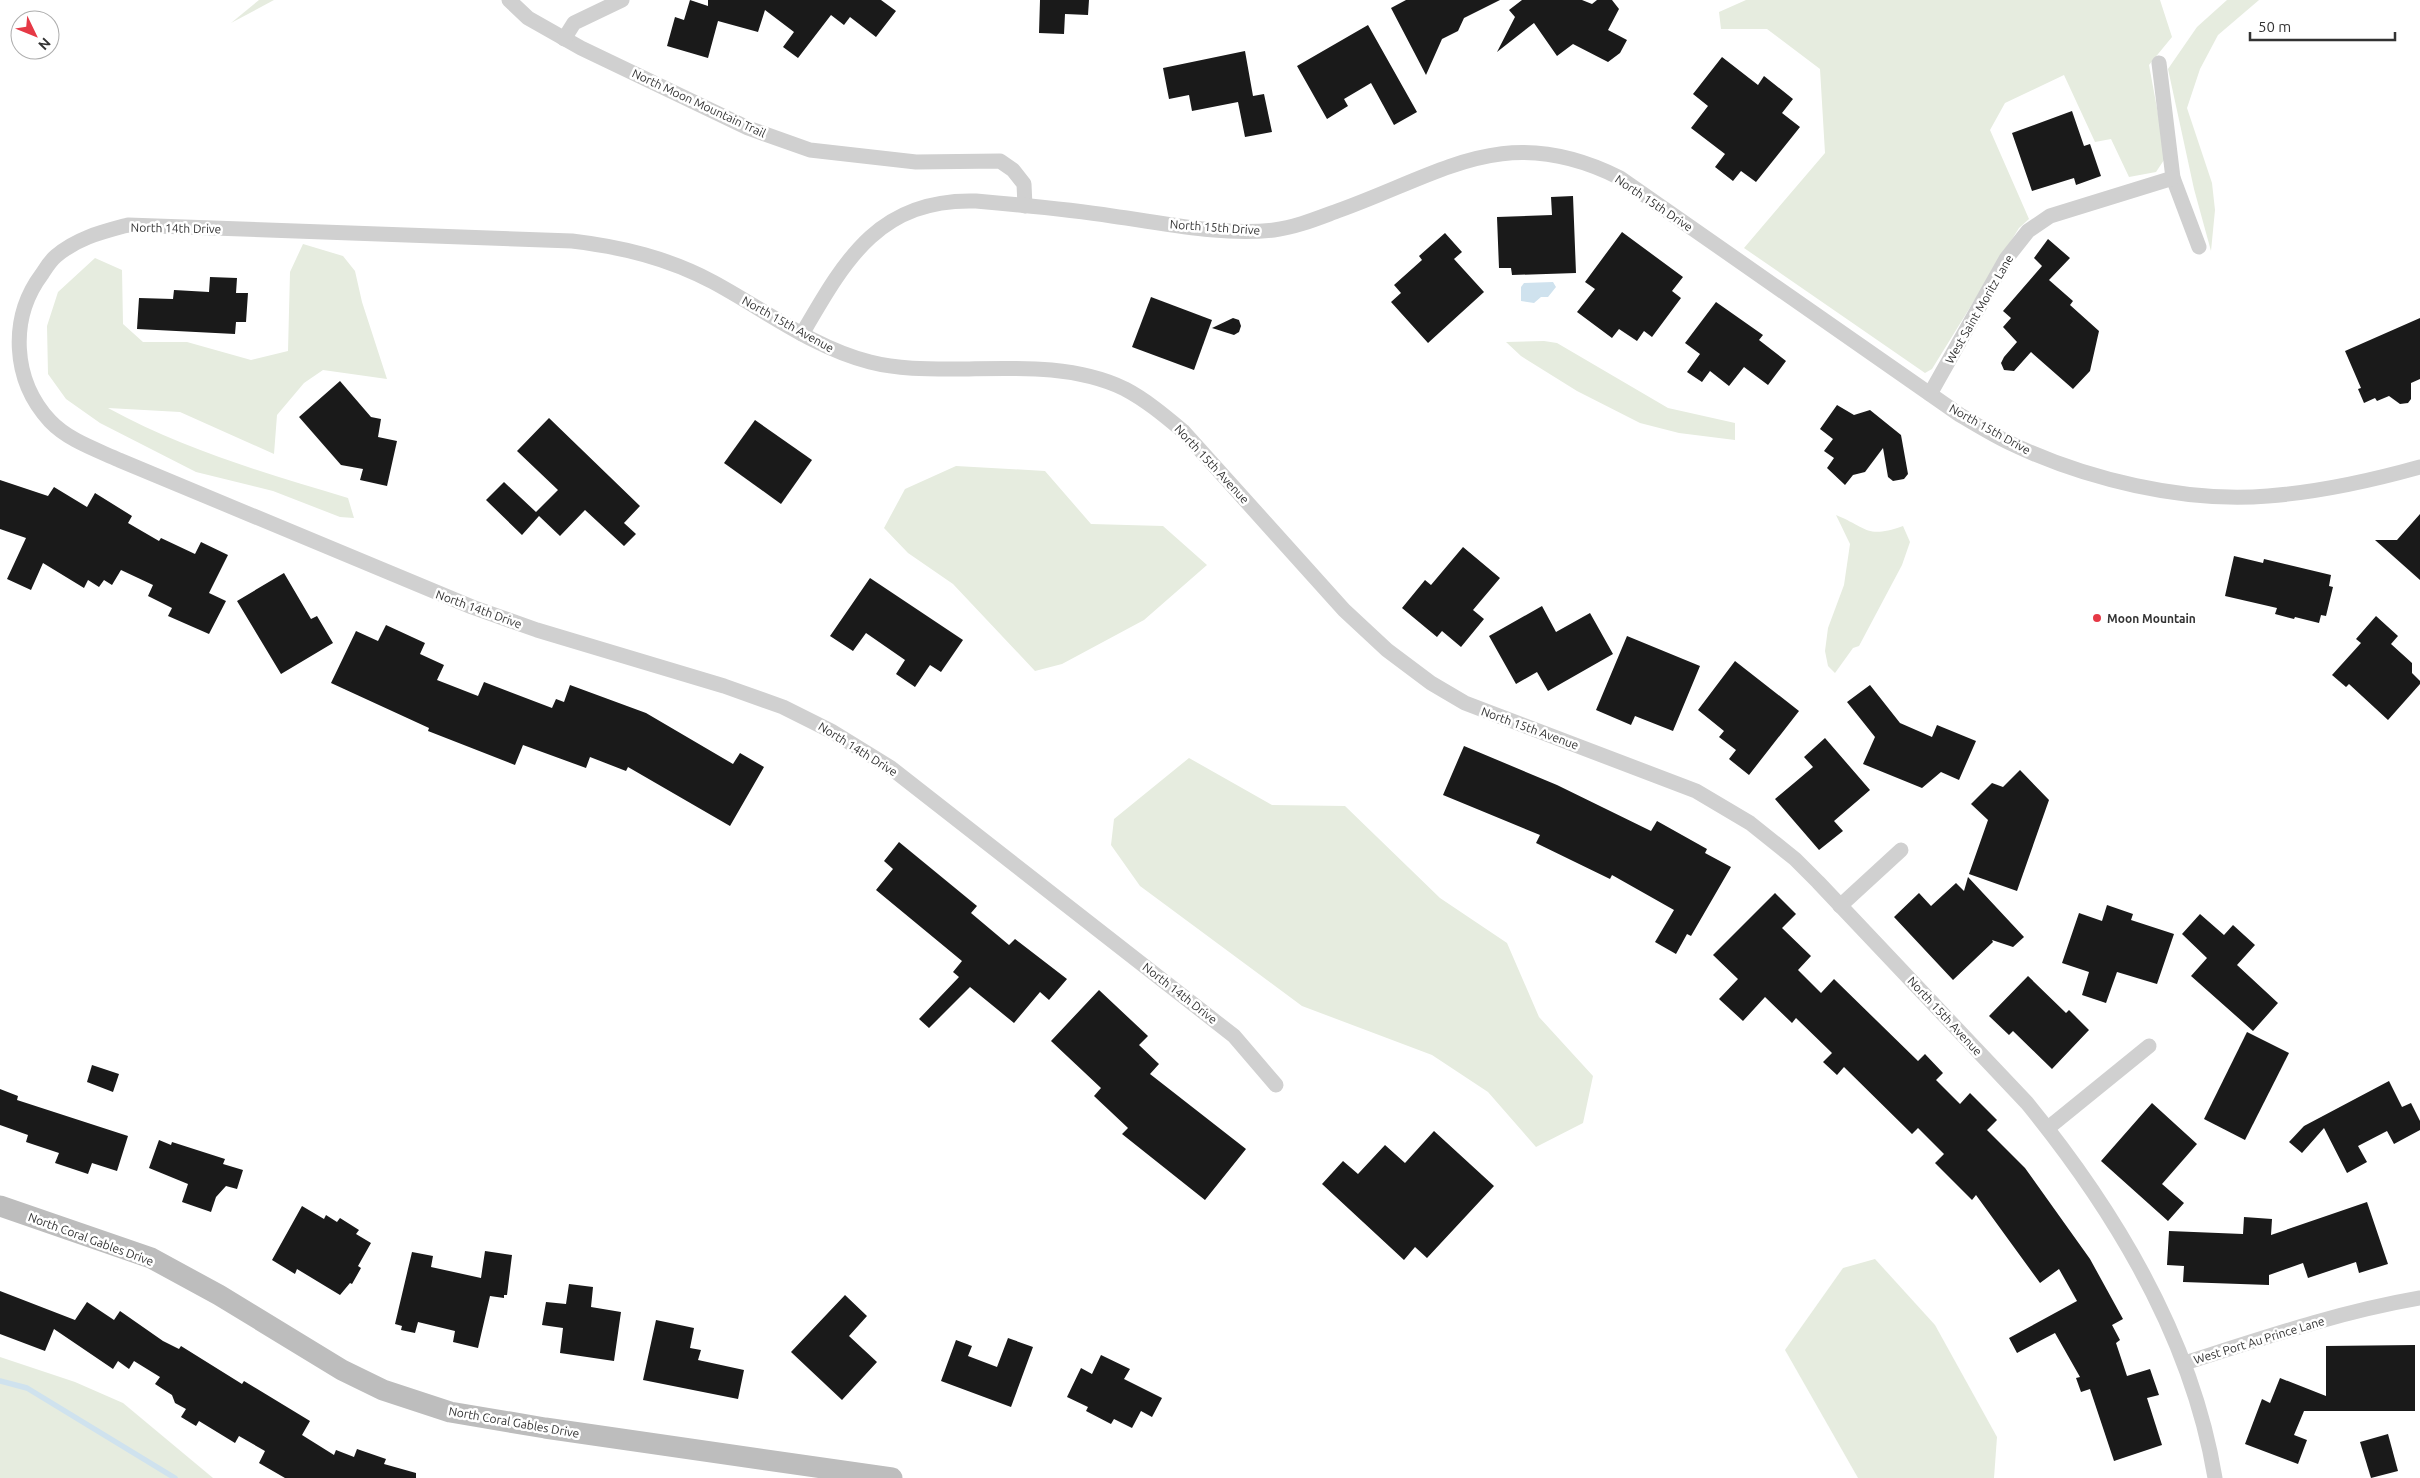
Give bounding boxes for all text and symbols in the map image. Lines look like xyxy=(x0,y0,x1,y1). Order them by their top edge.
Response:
north arrow xyxy=(10,10,60,60)
scale bar xyxy=(2250,10,2395,42)
text: 50 m xyxy=(2258,18,2291,35)
text: N xyxy=(35,35,54,53)
street label: North Moon Mountain Trail xyxy=(630,66,768,140)
street label: North 15th Drive xyxy=(1613,172,1695,234)
street label: North 15th Drive xyxy=(1169,217,1261,237)
street label: North 14th Drive xyxy=(131,221,221,235)
street label: West Saint Moritz Lane xyxy=(1942,252,2016,366)
street label: North 15th Avenue xyxy=(740,293,836,355)
street label: North 15th Drive xyxy=(1947,401,2033,457)
street label: North 15th Avenue xyxy=(1172,422,1252,506)
street label: North 14th Drive xyxy=(434,587,524,631)
marker: Moon Mountain xyxy=(2091,612,2103,624)
place label: Moon Mountain xyxy=(2107,612,2196,625)
street label: North 15th Avenue xyxy=(1480,704,1580,752)
street label: North 14th Drive xyxy=(816,719,900,779)
street label: North 14th Drive xyxy=(1140,960,1220,1026)
street label: North 15th Avenue xyxy=(1905,974,1985,1058)
street label: North Coral Gables Drive xyxy=(26,1210,156,1268)
street label: West Port Au Prince Lane xyxy=(2192,1314,2326,1366)
street label: North Coral Gables Drive xyxy=(448,1404,580,1440)

